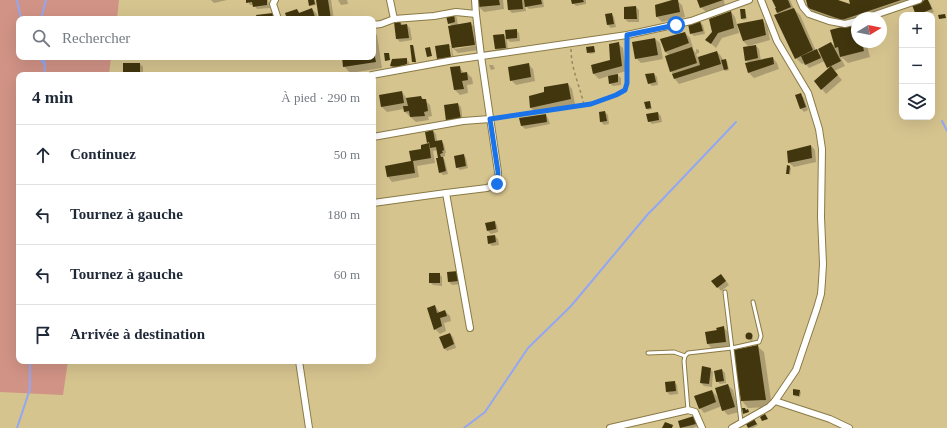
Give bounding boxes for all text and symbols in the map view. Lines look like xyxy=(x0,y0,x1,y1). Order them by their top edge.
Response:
north arrow xyxy=(851,12,887,48)
map controls xyxy=(899,12,935,120)
button: + xyxy=(899,12,935,48)
search box xyxy=(16,16,376,60)
route start xyxy=(667,16,685,34)
icon: search xyxy=(30,27,52,49)
text: Rechercher xyxy=(62,30,130,46)
button: − xyxy=(899,48,935,84)
button: layers xyxy=(899,84,935,120)
text: 4 min xyxy=(32,88,73,107)
text: À pied · 290 m xyxy=(281,90,360,105)
icon: ahead xyxy=(32,144,54,166)
text: Continuez xyxy=(70,146,136,162)
text: 50 m xyxy=(334,147,360,162)
route end xyxy=(488,175,506,193)
icon: left xyxy=(32,204,54,226)
text: Tournez à gauche xyxy=(70,206,183,222)
text: 180 m xyxy=(327,207,360,222)
icon: left xyxy=(32,264,54,286)
text: Tournez à gauche xyxy=(70,266,183,282)
text: 60 m xyxy=(334,267,360,282)
icon: arrive xyxy=(32,324,54,346)
text: Arrivée à destination xyxy=(70,326,205,342)

